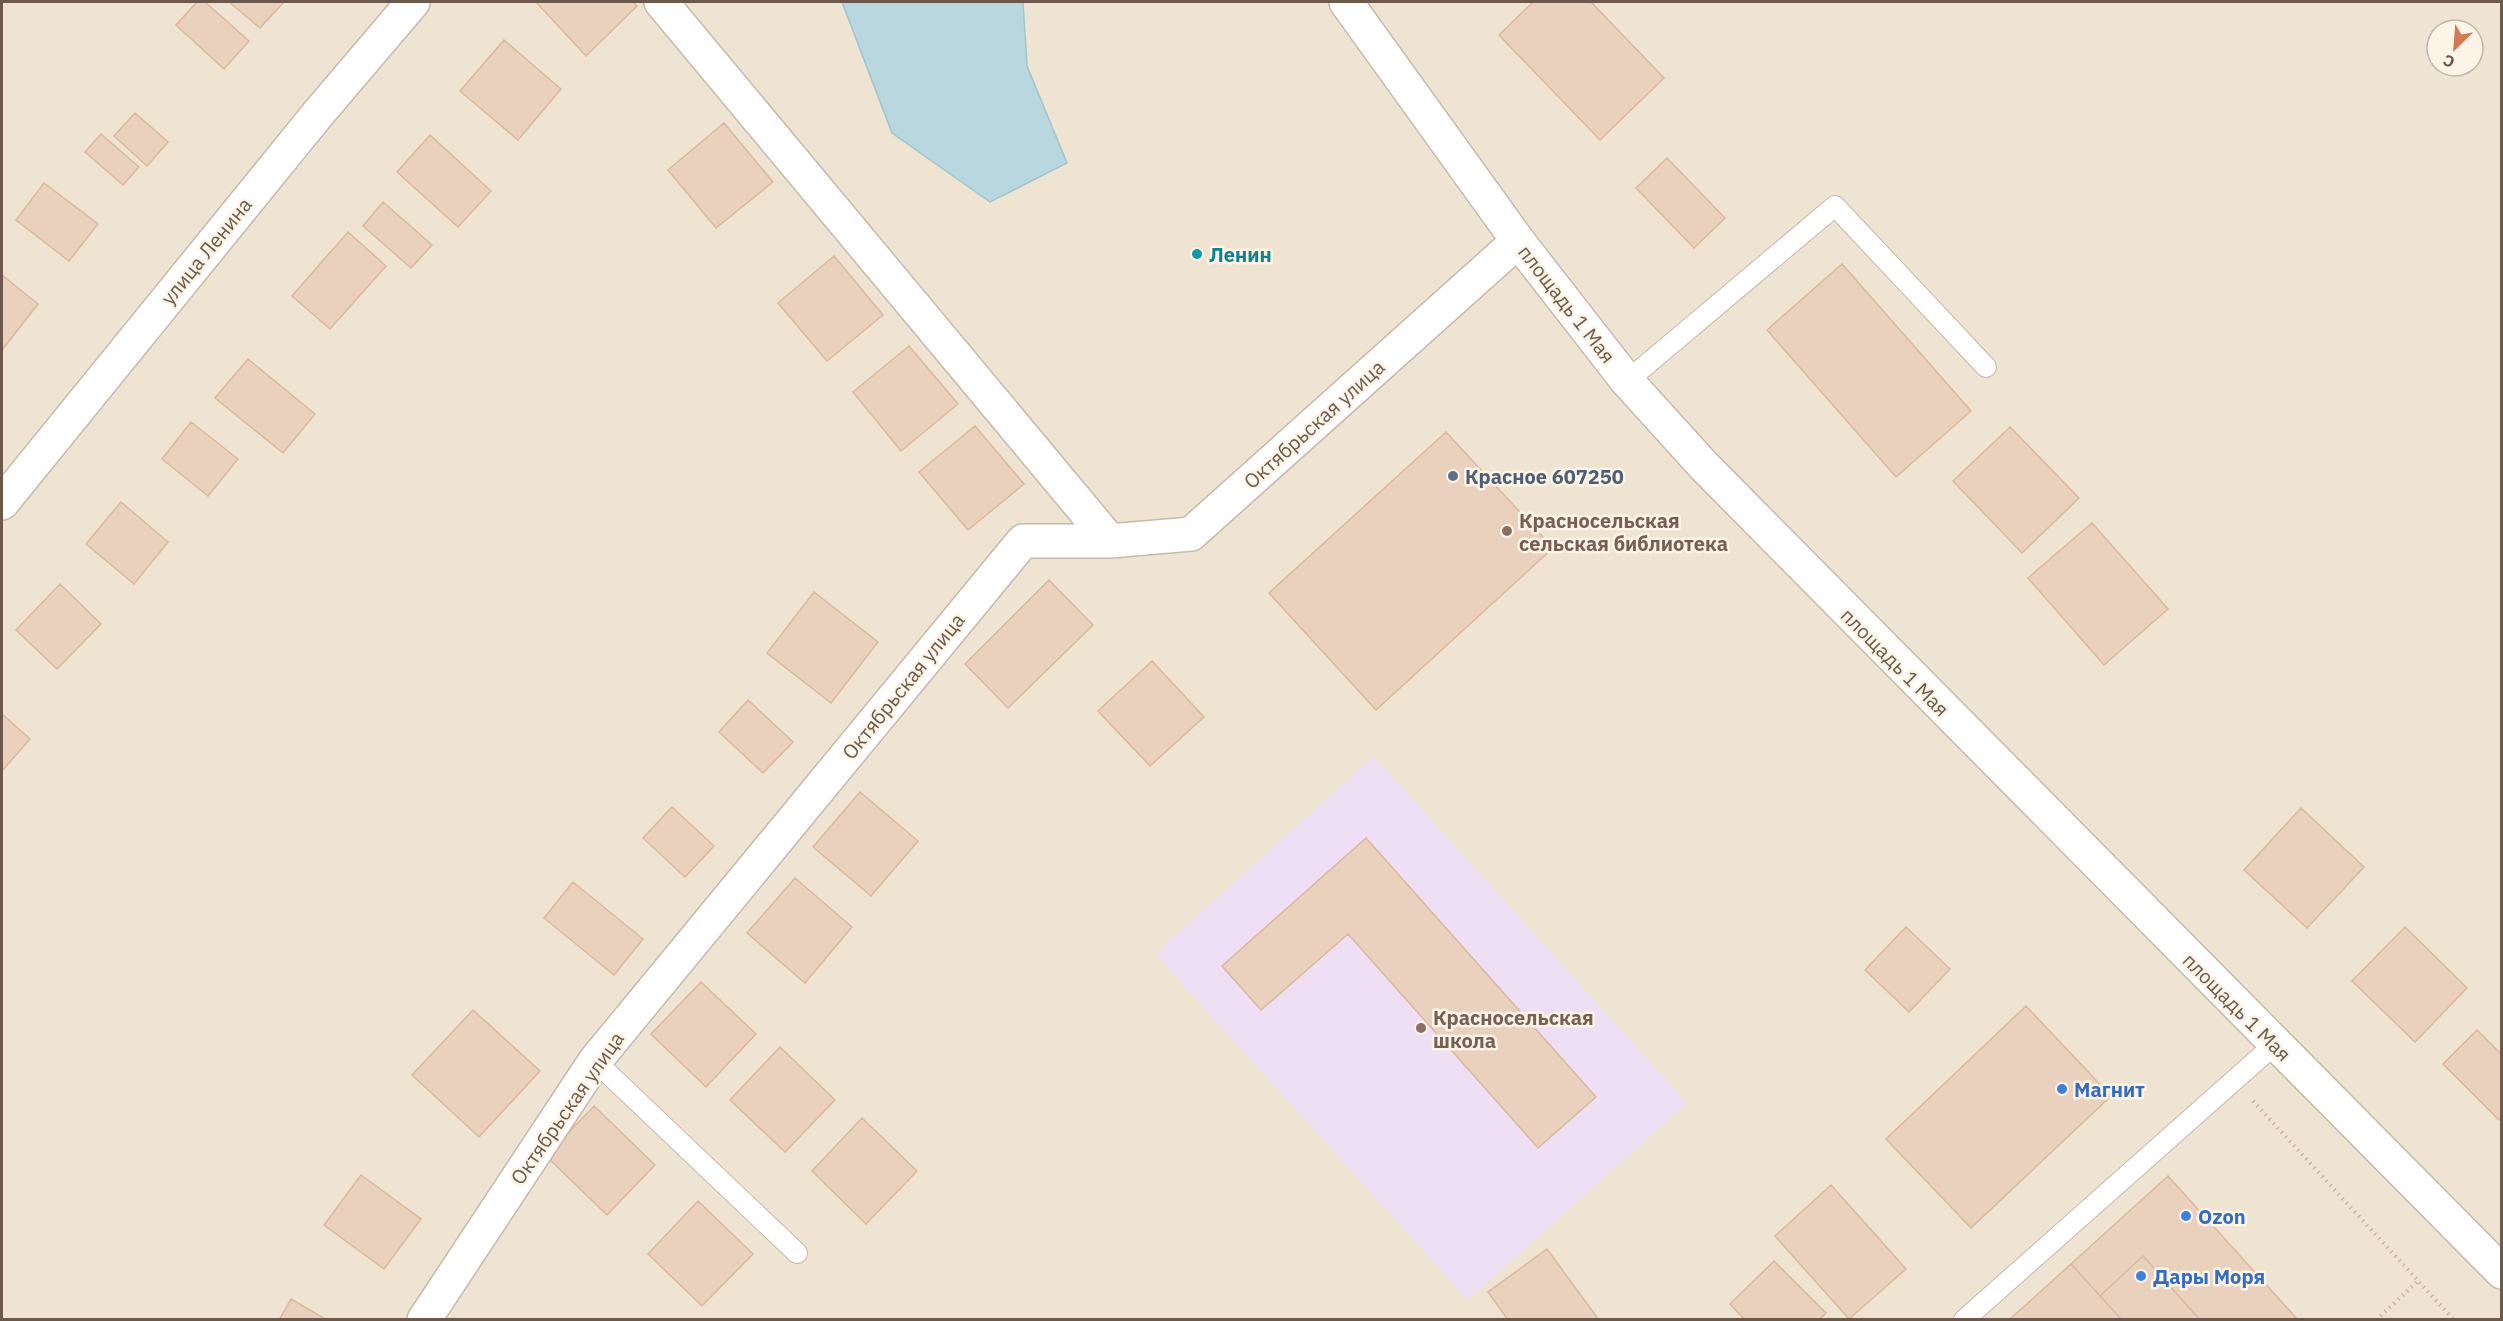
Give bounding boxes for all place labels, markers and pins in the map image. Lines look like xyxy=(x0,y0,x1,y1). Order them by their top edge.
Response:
place label: Ленин xyxy=(1209,241,1272,268)
marker: Ленин xyxy=(1190,247,1204,261)
place label: Красное 607250 xyxy=(1465,463,1624,490)
marker: Красное 607250 xyxy=(1446,469,1460,483)
place label: Красносельская сельская библиотека xyxy=(1519,507,1728,557)
marker: Красносельская сельская библиотека xyxy=(1500,524,1514,538)
place label: Красносельская школа xyxy=(1433,1004,1594,1054)
marker: Красносельская школа xyxy=(1414,1021,1428,1035)
place label: Магнит xyxy=(2074,1076,2145,1103)
marker: Магнит xyxy=(2055,1082,2069,1096)
place label: Ozon xyxy=(2198,1203,2246,1230)
marker: Ozon xyxy=(2179,1209,2193,1223)
place label: Дары Моря xyxy=(2153,1263,2265,1290)
marker: Дары Моря xyxy=(2134,1269,2148,1283)

